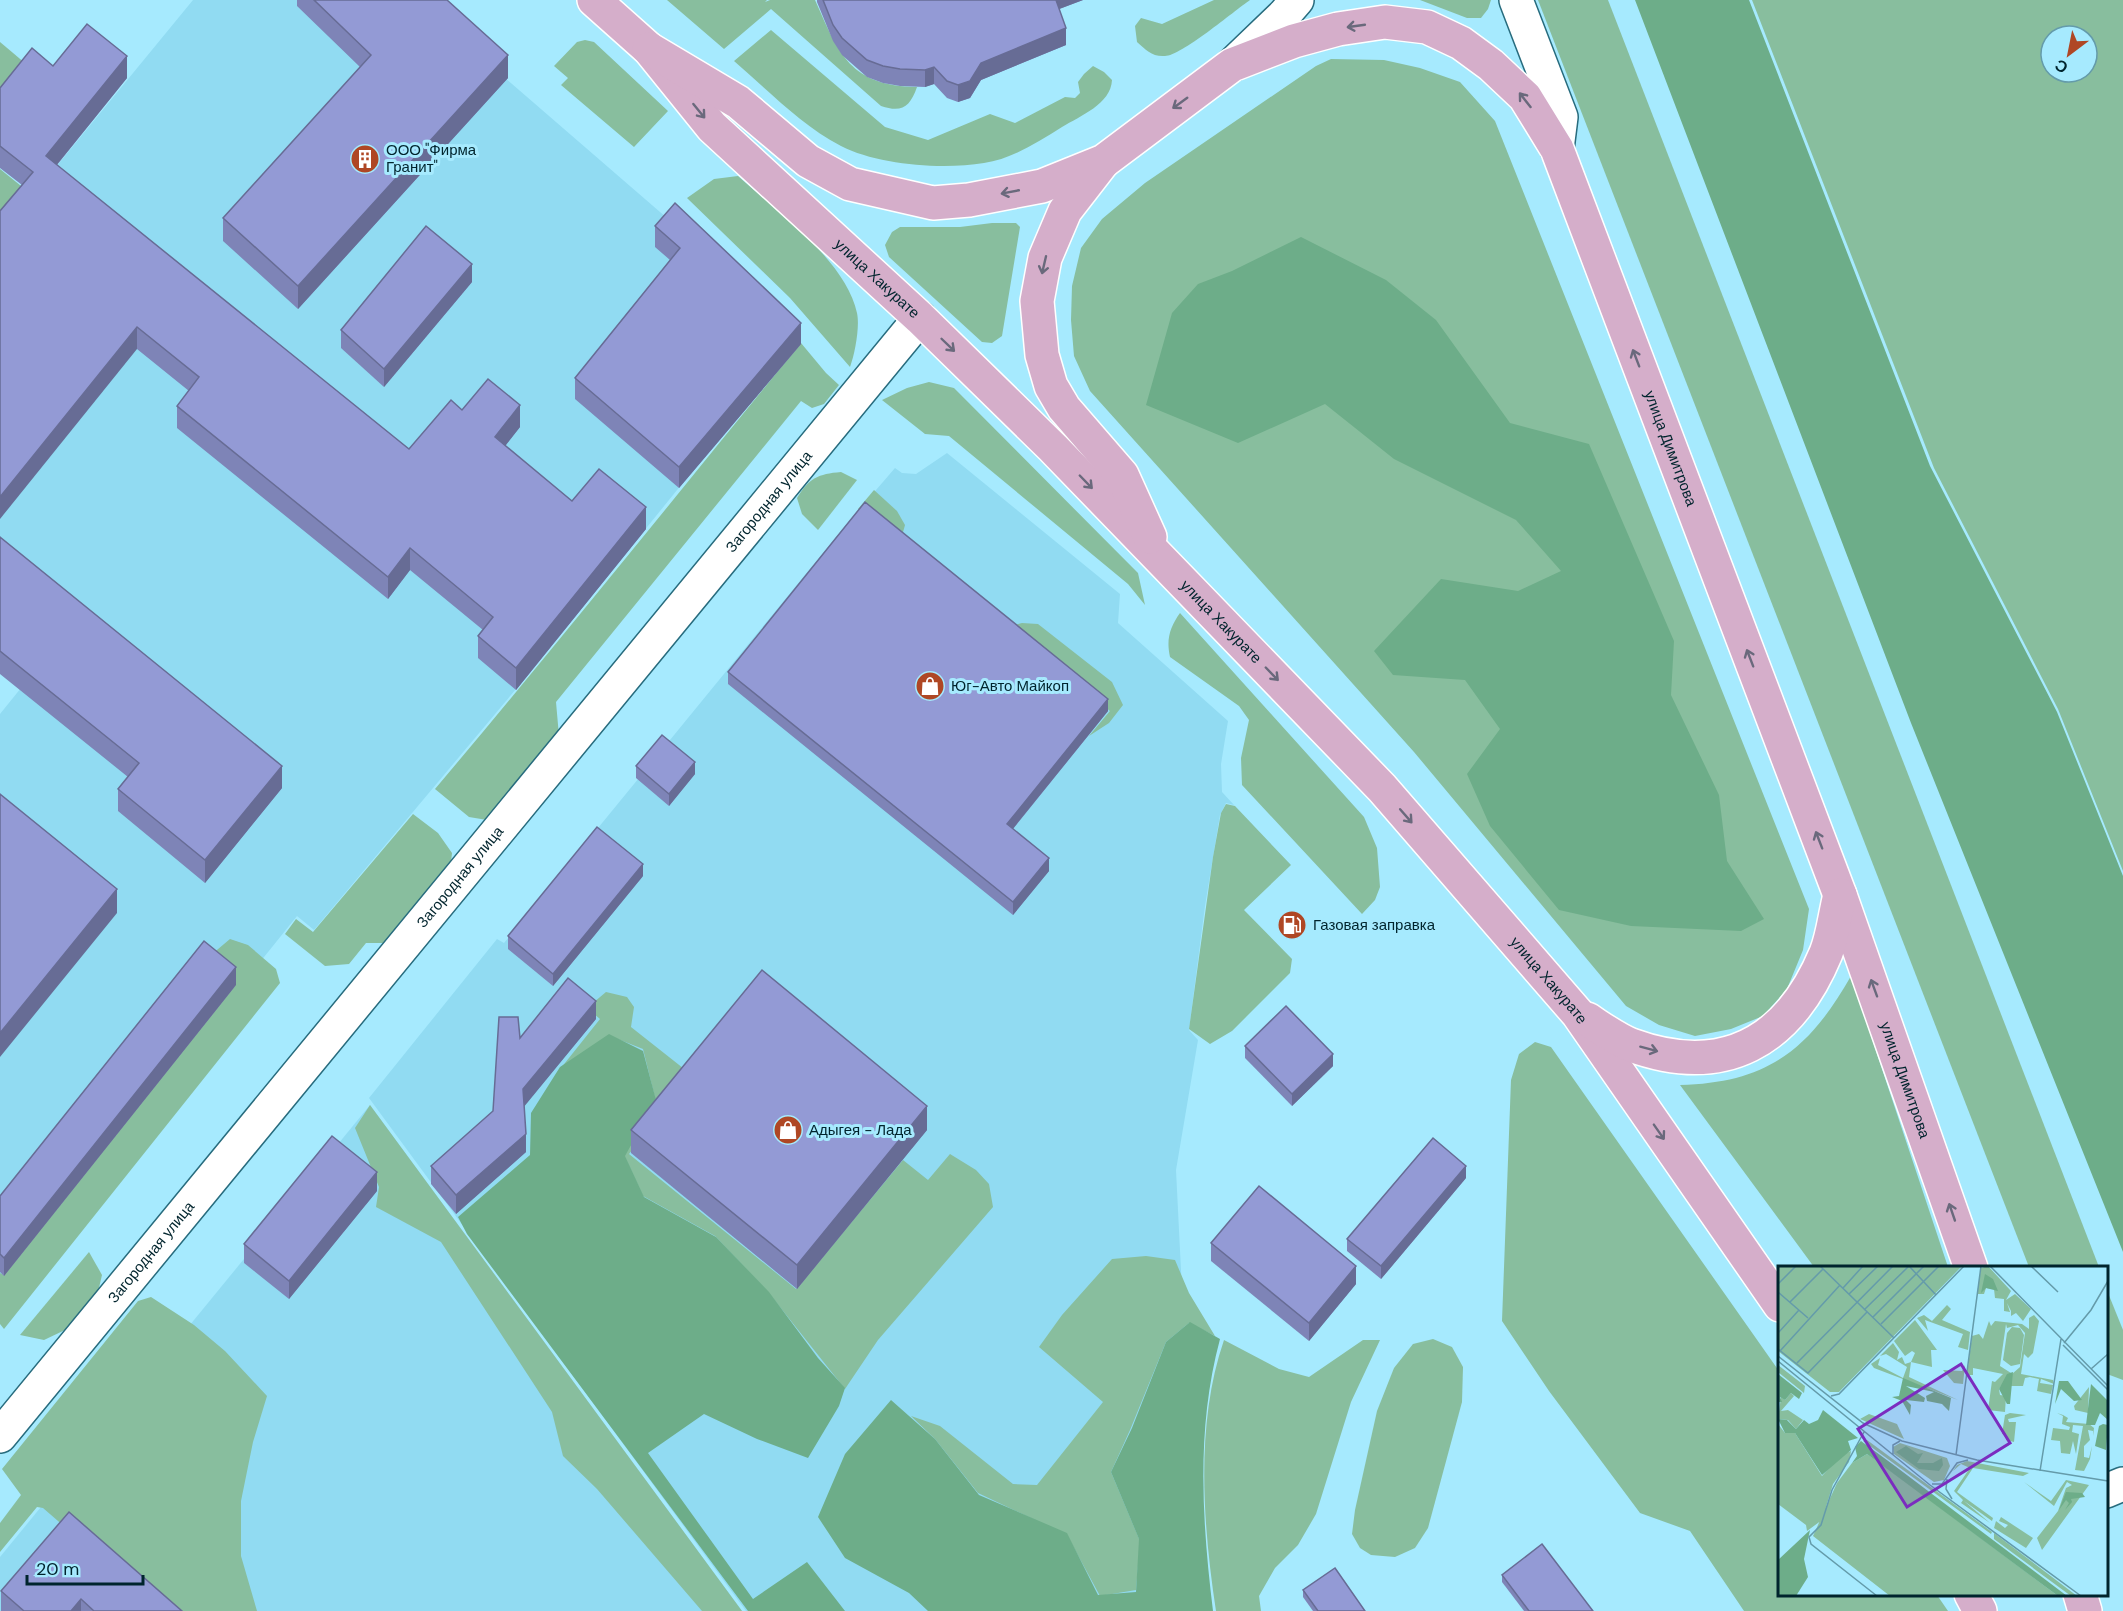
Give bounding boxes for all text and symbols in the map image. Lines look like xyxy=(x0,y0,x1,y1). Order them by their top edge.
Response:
one-way arrow xyxy=(1347,21,1367,32)
north arrow xyxy=(2039,24,2099,84)
text: С xyxy=(2050,54,2072,78)
one-way arrow xyxy=(1519,92,1532,108)
one-way arrow xyxy=(1173,97,1189,109)
one-way arrow xyxy=(693,102,706,118)
place label: ООО "Фирма Гранит" xyxy=(386,140,477,177)
building icon: ООО "Фирма Гранит" xyxy=(349,143,381,175)
one-way arrow xyxy=(1001,187,1020,198)
street label: улица Хакурате xyxy=(830,234,924,323)
one-way arrow xyxy=(1038,255,1049,274)
one-way arrow xyxy=(940,338,955,353)
one-way arrow xyxy=(1630,349,1641,368)
street label: улица Димитрова xyxy=(1640,388,1702,510)
street label: Загородная улица xyxy=(721,446,817,557)
one-way arrow xyxy=(1079,475,1094,490)
street label: улица Хакурате xyxy=(1176,576,1266,668)
one-way arrow xyxy=(1744,649,1755,668)
one-way arrow xyxy=(1265,667,1279,682)
shop icon: Юг-Авто Майкоп xyxy=(914,670,946,702)
place label: Юг-Авто Майкоп xyxy=(951,676,1069,696)
one-way arrow xyxy=(1399,808,1413,823)
street label: Загородная улица xyxy=(412,821,508,932)
one-way arrow xyxy=(1813,832,1824,850)
fuel station icon: Газовая заправка xyxy=(1276,909,1308,941)
place label: Газовая заправка xyxy=(1313,915,1436,935)
street label: улица Хакурате xyxy=(1506,933,1592,1028)
one-way arrow xyxy=(1868,980,1879,998)
street label: улица Димитрова xyxy=(1875,1019,1935,1142)
one-way arrow xyxy=(1639,1044,1658,1056)
shop icon: Адыгея - Лада xyxy=(772,1114,804,1146)
place label: Адыгея - Лада xyxy=(809,1120,912,1140)
one-way arrow xyxy=(1653,1123,1665,1139)
street label: Загородная улица xyxy=(103,1197,199,1307)
one-way arrow xyxy=(1946,1203,1957,1222)
inset map xyxy=(1778,1266,2108,1596)
scale bar xyxy=(27,1548,142,1586)
text: 20 m xyxy=(36,1557,79,1581)

